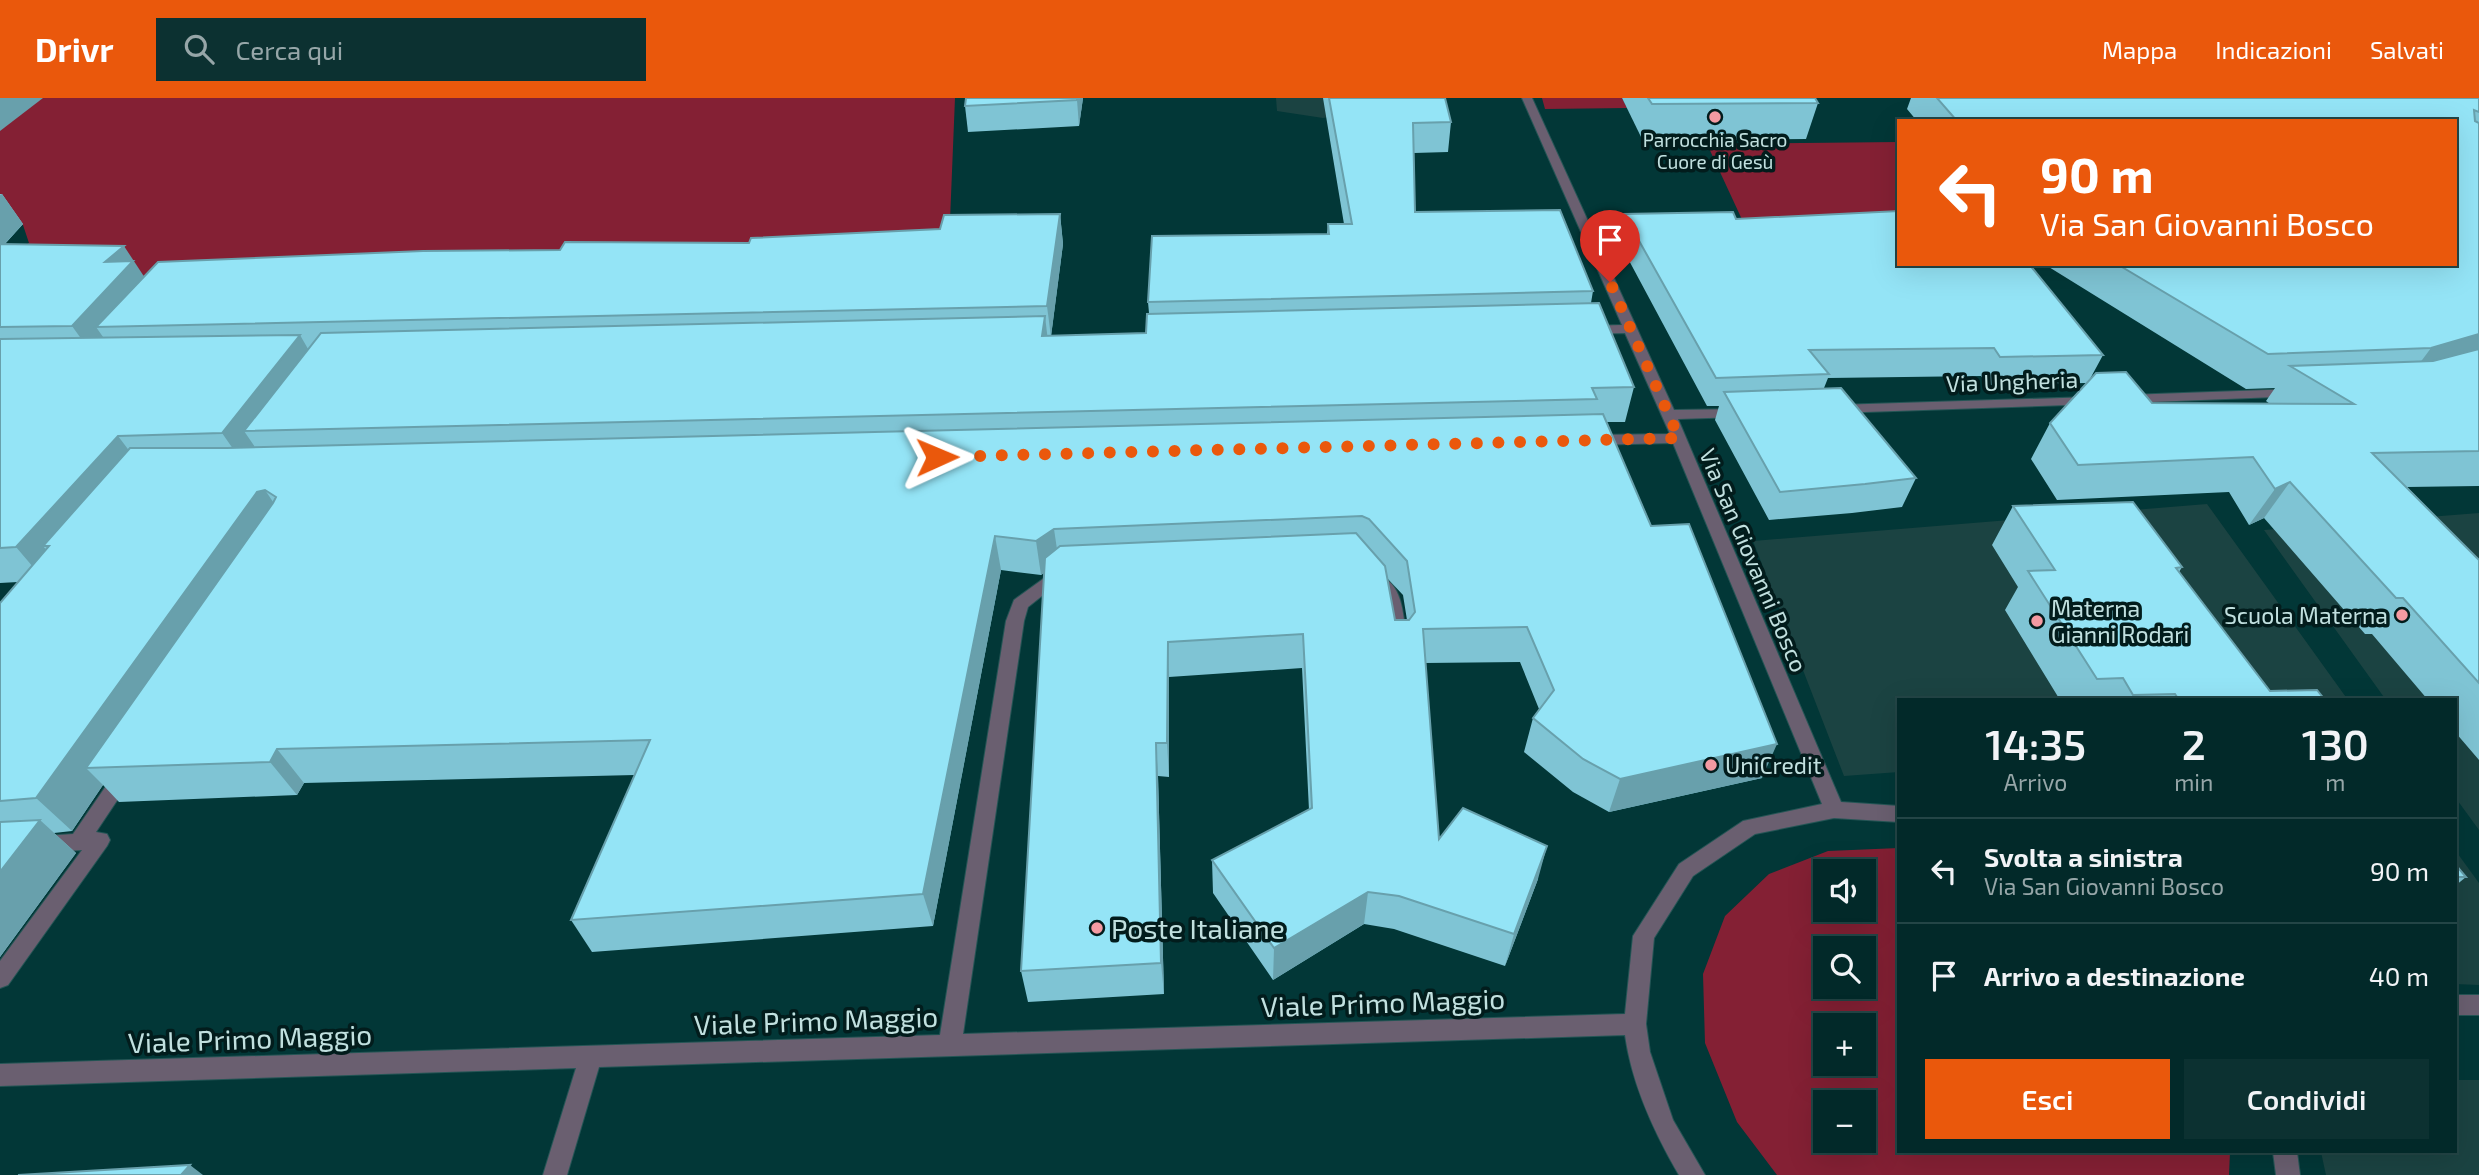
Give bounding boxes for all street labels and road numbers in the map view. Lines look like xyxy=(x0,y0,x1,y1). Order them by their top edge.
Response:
street label: Via Ungheria xyxy=(1945,365,2079,397)
street label: Via San Giovanni Bosco xyxy=(1694,444,1814,676)
street label: Viale Primo Maggio xyxy=(1260,981,1506,1023)
street label: Viale Primo Maggio xyxy=(693,999,939,1041)
street label: Viale Primo Maggio xyxy=(127,1017,373,1059)

